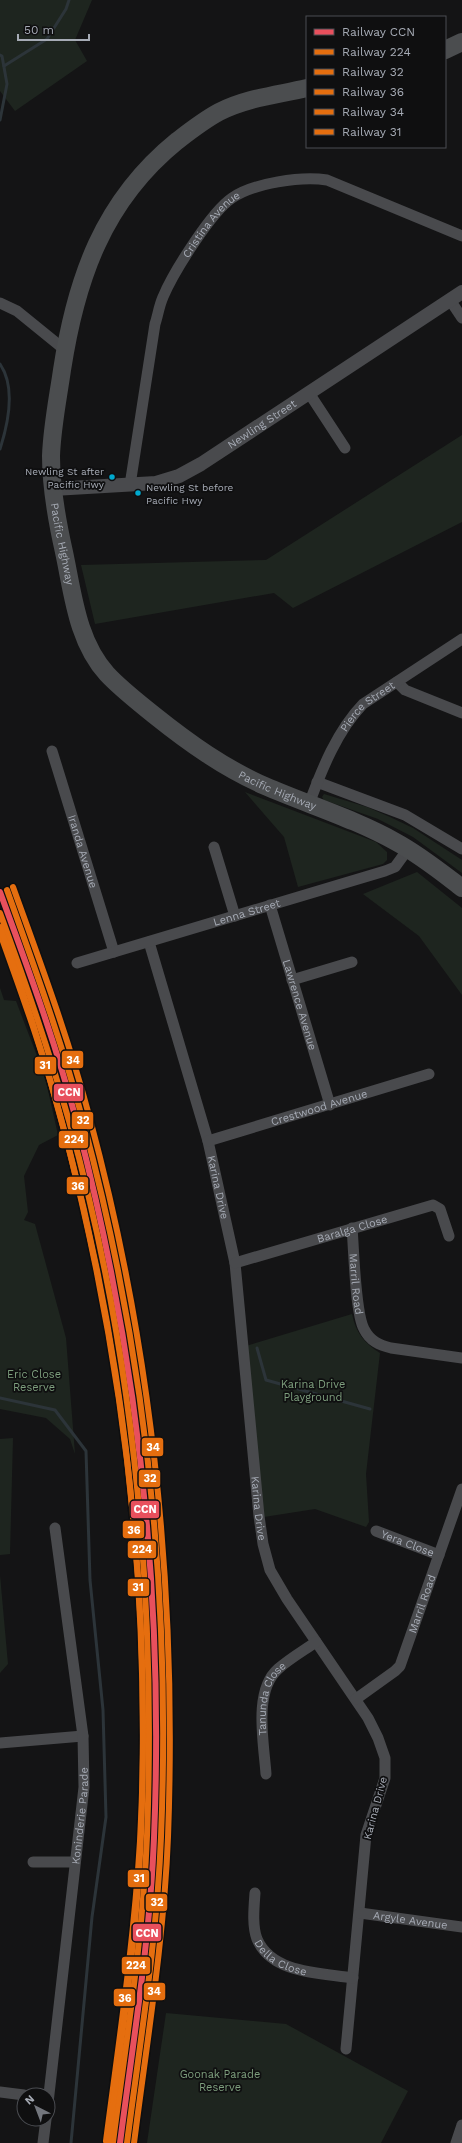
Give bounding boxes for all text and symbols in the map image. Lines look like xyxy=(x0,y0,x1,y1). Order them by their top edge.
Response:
scale bar xyxy=(18,16,89,42)
legend xyxy=(306,16,446,148)
text: 50 m xyxy=(24,23,54,37)
text: Railway CCN xyxy=(342,25,415,39)
text: Railway 224 xyxy=(342,45,411,59)
text: Railway 32 xyxy=(342,65,404,79)
text: Railway 36 xyxy=(342,85,404,99)
text: Railway 34 xyxy=(342,105,404,119)
text: Railway 31 xyxy=(342,125,401,139)
street label: Cristina Avenue xyxy=(180,189,242,260)
street label: Newling Street xyxy=(225,397,299,452)
place label: Newling St after Pacific Hwy xyxy=(25,466,105,490)
marker: Newling St after Pacific Hwy xyxy=(107,472,117,482)
place label: Newling St before Pacific Hwy xyxy=(146,482,234,506)
marker: Newling St before Pacific Hwy xyxy=(133,488,143,498)
street label: Pacific Highway xyxy=(48,502,76,587)
street label: Pierce Street xyxy=(338,679,398,734)
street label: Pacific Highway xyxy=(236,768,319,813)
street label: Iranda Avenue xyxy=(65,813,100,890)
street label: Lenna Street xyxy=(212,897,282,929)
street label: Lawrence Avenue xyxy=(280,958,319,1052)
line badge: 34 xyxy=(61,1050,84,1069)
text: 34 xyxy=(66,1054,80,1067)
line badge: 31 xyxy=(34,1056,57,1075)
text: 31 xyxy=(39,1059,51,1072)
line badge: CCN xyxy=(53,1083,84,1102)
text: CCN xyxy=(57,1086,81,1099)
street label: Crestwood Avenue xyxy=(269,1087,369,1129)
line badge: 32 xyxy=(71,1111,94,1130)
text: 32 xyxy=(76,1114,90,1127)
line badge: 224 xyxy=(58,1130,89,1149)
text: 224 xyxy=(64,1133,84,1146)
street label: Karina Drive xyxy=(204,1154,231,1220)
line badge: 36 xyxy=(66,1176,89,1195)
text: 36 xyxy=(71,1180,85,1193)
street label: Baralga Close xyxy=(316,1213,389,1246)
street label: Marril Road xyxy=(347,1253,365,1316)
park label: Eric Close Reserve xyxy=(7,1368,61,1394)
park label: Karina Drive Playground xyxy=(281,1378,345,1404)
line badge: 34 xyxy=(141,1437,164,1457)
text: 34 xyxy=(146,1441,160,1454)
line badge: 32 xyxy=(138,1469,161,1488)
text: 32 xyxy=(143,1472,157,1485)
street label: Karina Drive xyxy=(248,1476,268,1541)
line badge: CCN xyxy=(130,1500,160,1519)
text: CCN xyxy=(133,1503,157,1516)
line badge: 36 xyxy=(122,1520,145,1539)
text: 36 xyxy=(127,1524,141,1537)
street label: Yera Close xyxy=(379,1528,436,1560)
line badge: 224 xyxy=(127,1540,157,1559)
text: 224 xyxy=(132,1543,152,1556)
street label: Marril Road xyxy=(406,1573,439,1635)
line badge: 31 xyxy=(127,1578,150,1597)
text: 31 xyxy=(132,1581,144,1594)
street label: Tanunda Close xyxy=(256,1659,289,1736)
street label: Koninderie Parade xyxy=(69,1767,91,1865)
street label: Karina Drive xyxy=(361,1775,390,1841)
line badge: 31 xyxy=(127,1869,150,1888)
text: 31 xyxy=(133,1872,145,1885)
line badge: 32 xyxy=(145,1893,168,1912)
text: 32 xyxy=(150,1896,164,1909)
street label: Argyle Avenue xyxy=(372,1909,449,1932)
line badge: CCN xyxy=(132,1923,162,1942)
text: CCN xyxy=(135,1927,159,1940)
street label: Della Close xyxy=(251,1937,308,1978)
line badge: 224 xyxy=(121,1956,151,1975)
text: 224 xyxy=(126,1959,146,1972)
line badge: 34 xyxy=(143,1982,166,2001)
text: 34 xyxy=(147,1985,161,1998)
line badge: 36 xyxy=(113,1988,136,2007)
text: 36 xyxy=(118,1992,132,2005)
park label: Goonak Parade Reserve xyxy=(180,2068,260,2094)
north arrow xyxy=(16,2087,56,2127)
text: N xyxy=(22,2092,37,2107)

